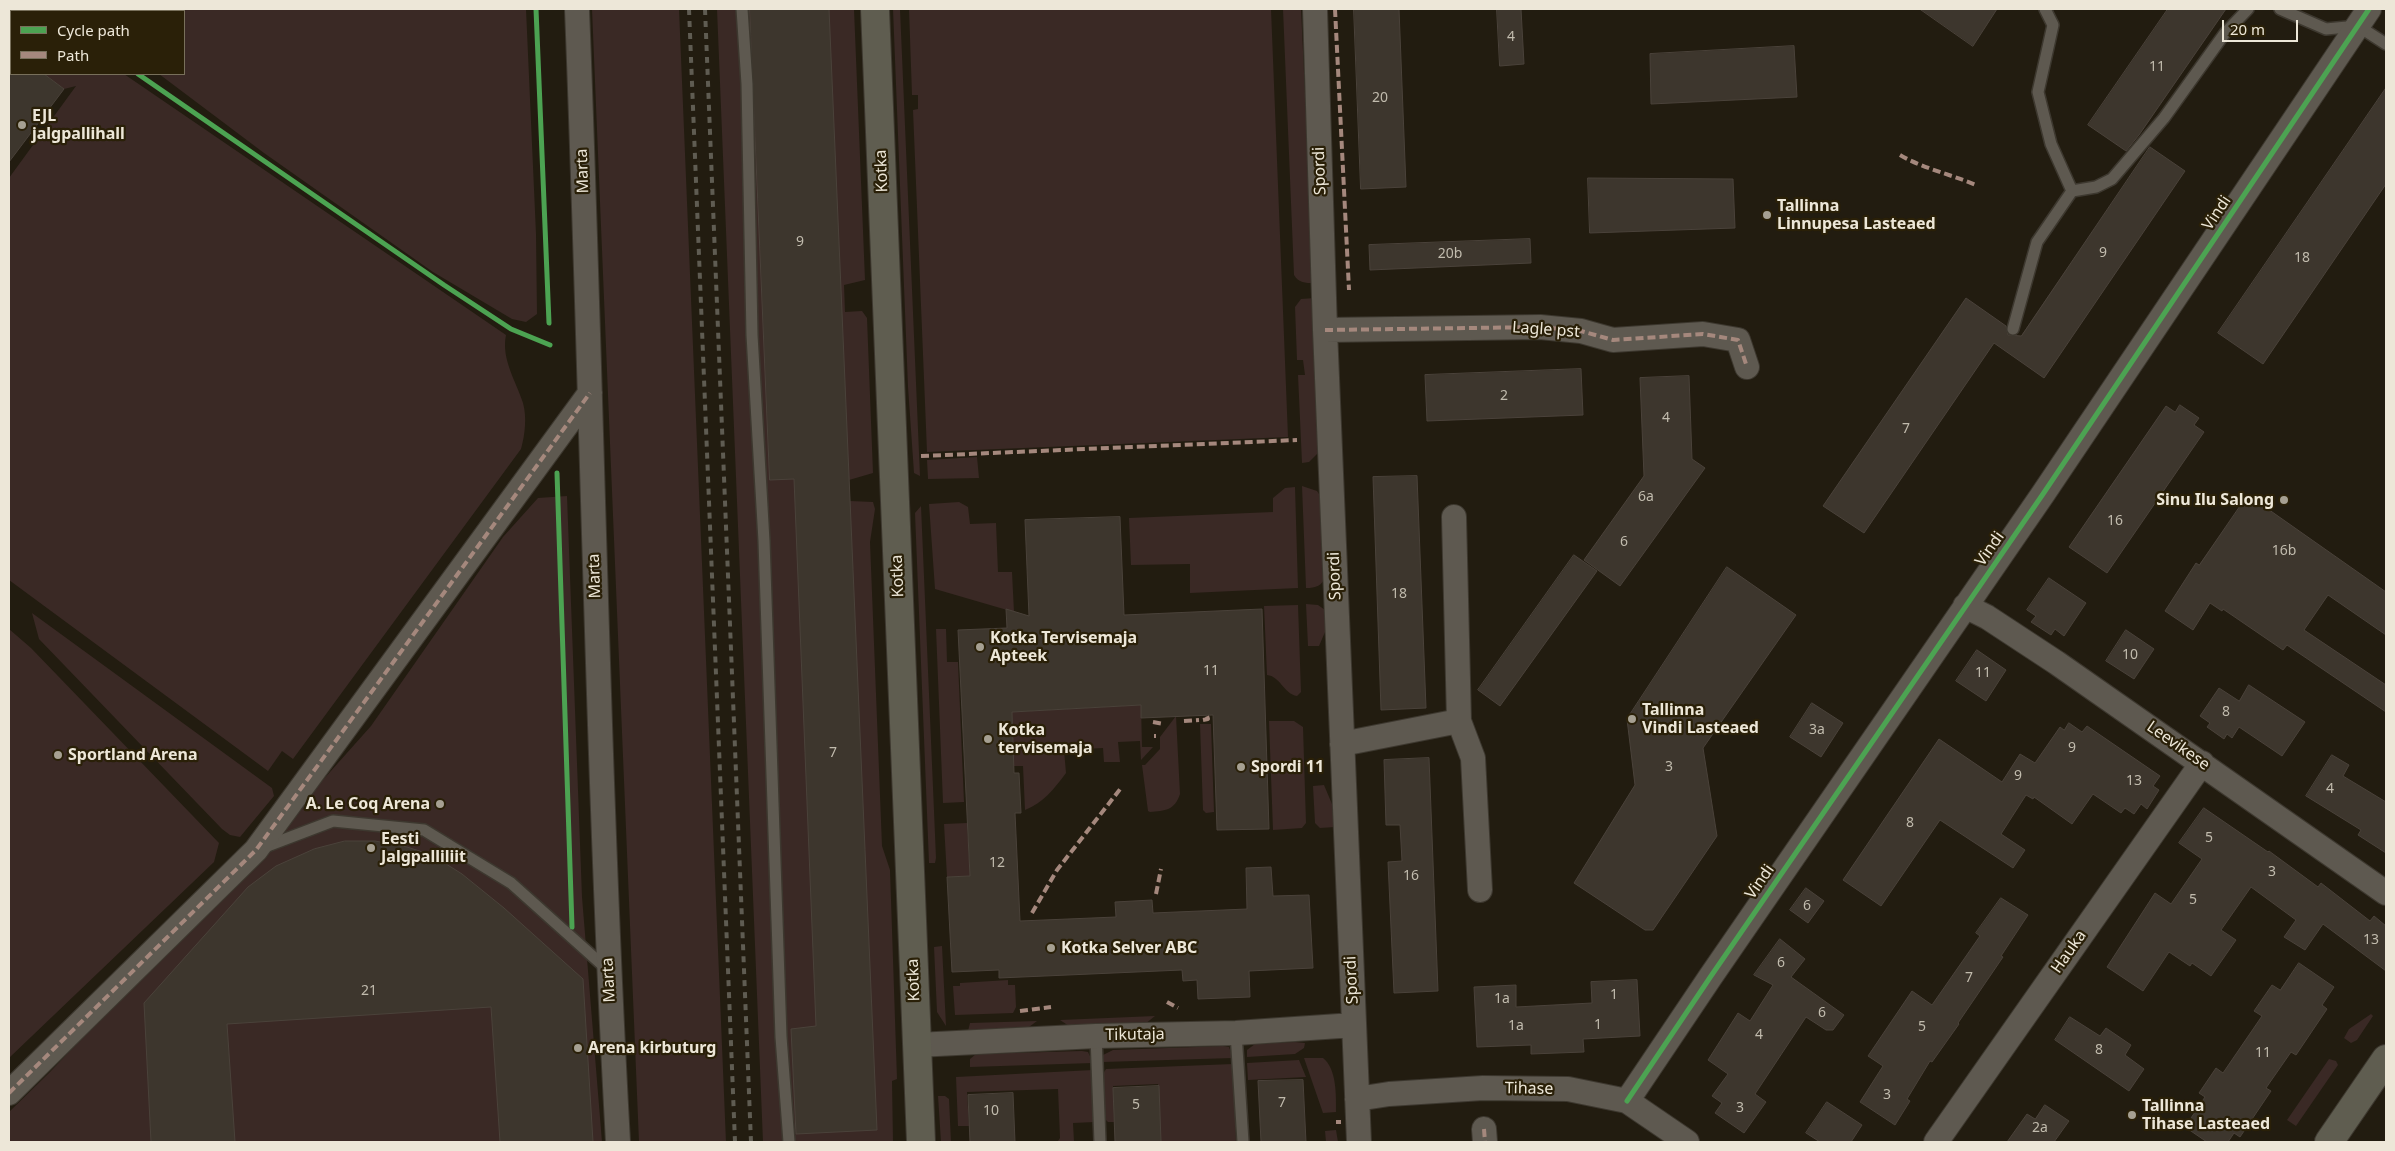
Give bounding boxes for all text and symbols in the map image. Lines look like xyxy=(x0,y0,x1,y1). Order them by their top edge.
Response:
legend xyxy=(10,10,185,75)
scale bar xyxy=(2225,10,2301,42)
text: 20 m xyxy=(2230,19,2265,39)
text: Cycle path xyxy=(57,20,130,40)
house number: 4 xyxy=(1507,29,1515,45)
text: Path xyxy=(57,45,89,65)
house number: 11 xyxy=(2149,59,2165,75)
house number: 20 xyxy=(1372,90,1388,106)
place label: EJL jalgpallihall xyxy=(32,106,125,144)
marker: EJL jalgpallihall xyxy=(16,119,28,131)
street label: Spordi xyxy=(1310,146,1330,196)
street label: Marta xyxy=(573,148,593,194)
street label: Kotka xyxy=(872,149,892,193)
street label: Vindi xyxy=(2199,192,2235,234)
place label: Tallinna Linnupesa Lasteaed xyxy=(1777,196,1936,234)
marker: Tallinna Linnupesa Lasteaed xyxy=(1761,209,1773,221)
house number: 9 xyxy=(796,234,804,250)
house number: 9 xyxy=(2099,245,2107,261)
house number: 20b xyxy=(1438,246,1462,262)
house number: 18 xyxy=(2294,250,2310,266)
street label: Lagle pst xyxy=(1512,318,1580,342)
house number: 2 xyxy=(1500,388,1508,404)
house number: 4 xyxy=(1662,410,1670,426)
house number: 7 xyxy=(1902,421,1910,437)
house number: 6a xyxy=(1638,489,1654,505)
place label: Sinu Ilu Salong xyxy=(2156,490,2274,510)
marker: Sinu Ilu Salong xyxy=(2278,494,2290,506)
house number: 16 xyxy=(2107,513,2123,529)
street label: Vindi xyxy=(1971,528,2009,570)
house number: 6 xyxy=(1620,534,1628,550)
house number: 16b xyxy=(2272,543,2296,559)
street label: Spordi xyxy=(1325,551,1345,601)
street label: Marta xyxy=(585,553,605,599)
street label: Kotka xyxy=(888,554,908,598)
house number: 18 xyxy=(1391,586,1407,602)
place label: Kotka Tervisemaja Apteek xyxy=(990,628,1137,666)
marker: Kotka Tervisemaja Apteek xyxy=(974,641,986,653)
house number: 10 xyxy=(2122,647,2138,663)
house number: 11 xyxy=(1203,663,1219,679)
house number: 11 xyxy=(1975,665,1991,681)
place label: Tallinna Vindi Lasteaed xyxy=(1642,700,1759,738)
house number: 8 xyxy=(2222,704,2230,720)
marker: Tallinna Vindi Lasteaed xyxy=(1626,713,1638,725)
street label: Leevikese xyxy=(2143,717,2213,775)
place label: Kotka tervisemaja xyxy=(998,720,1093,758)
house number: 3a xyxy=(1809,722,1825,738)
marker: Kotka tervisemaja xyxy=(982,733,994,745)
house number: 9 xyxy=(2068,740,2076,756)
place label: Sportland Arena xyxy=(68,745,197,765)
house number: 7 xyxy=(829,745,837,761)
marker: Sportland Arena xyxy=(52,749,64,761)
place label: Spordi 11 xyxy=(1251,757,1324,777)
house number: 3 xyxy=(1665,759,1673,775)
marker: Spordi 11 xyxy=(1235,761,1247,773)
house number: 9 xyxy=(2014,768,2022,784)
house number: 13 xyxy=(2126,773,2142,789)
house number: 4 xyxy=(2326,781,2334,797)
place label: A. Le Coq Arena xyxy=(306,794,430,814)
marker: A. Le Coq Arena xyxy=(434,798,446,810)
house number: 8 xyxy=(1906,815,1914,831)
place label: Eesti Jalgpalliliit xyxy=(381,829,466,867)
house number: 5 xyxy=(2205,830,2213,846)
marker: Eesti Jalgpalliliit xyxy=(365,842,377,854)
house number: 12 xyxy=(989,855,1005,871)
street label: Vindi xyxy=(1741,861,1779,903)
house number: 3 xyxy=(2268,864,2276,880)
house number: 16 xyxy=(1403,868,1419,884)
house number: 5 xyxy=(2189,892,2197,908)
house number: 6 xyxy=(1803,898,1811,914)
street label: Hauka xyxy=(2047,927,2091,977)
house number: 13 xyxy=(2363,932,2379,948)
place label: Kotka Selver ABC xyxy=(1061,938,1197,958)
marker: Kotka Selver ABC xyxy=(1045,942,1057,954)
street label: Spordi xyxy=(1341,955,1363,1005)
house number: 6 xyxy=(1777,955,1785,971)
street label: Marta xyxy=(598,957,620,1003)
street label: Kotka xyxy=(904,958,924,1002)
house number: 7 xyxy=(1965,970,1973,986)
house number: 21 xyxy=(361,983,377,999)
house number: 1 xyxy=(1610,987,1618,1003)
house number: 1a xyxy=(1494,991,1510,1007)
house number: 6 xyxy=(1818,1005,1826,1021)
house number: 1 xyxy=(1594,1017,1602,1033)
house number: 1a xyxy=(1508,1018,1524,1034)
house number: 5 xyxy=(1918,1019,1926,1035)
street label: Tikutaja xyxy=(1105,1025,1165,1045)
house number: 4 xyxy=(1755,1027,1763,1043)
place label: Arena kirbuturg xyxy=(588,1038,716,1058)
marker: Arena kirbuturg xyxy=(572,1042,584,1054)
house number: 8 xyxy=(2095,1042,2103,1058)
house number: 11 xyxy=(2255,1045,2271,1061)
street label: Tihase xyxy=(1505,1079,1553,1099)
house number: 3 xyxy=(1883,1087,1891,1103)
house number: 7 xyxy=(1278,1095,1286,1111)
place label: Tallinna Tihase Lasteaed xyxy=(2142,1096,2270,1134)
house number: 5 xyxy=(1132,1097,1140,1113)
house number: 3 xyxy=(1736,1100,1744,1116)
house number: 10 xyxy=(983,1103,999,1119)
marker: Tallinna Tihase Lasteaed xyxy=(2126,1109,2138,1121)
house number: 2a xyxy=(2032,1120,2048,1136)

